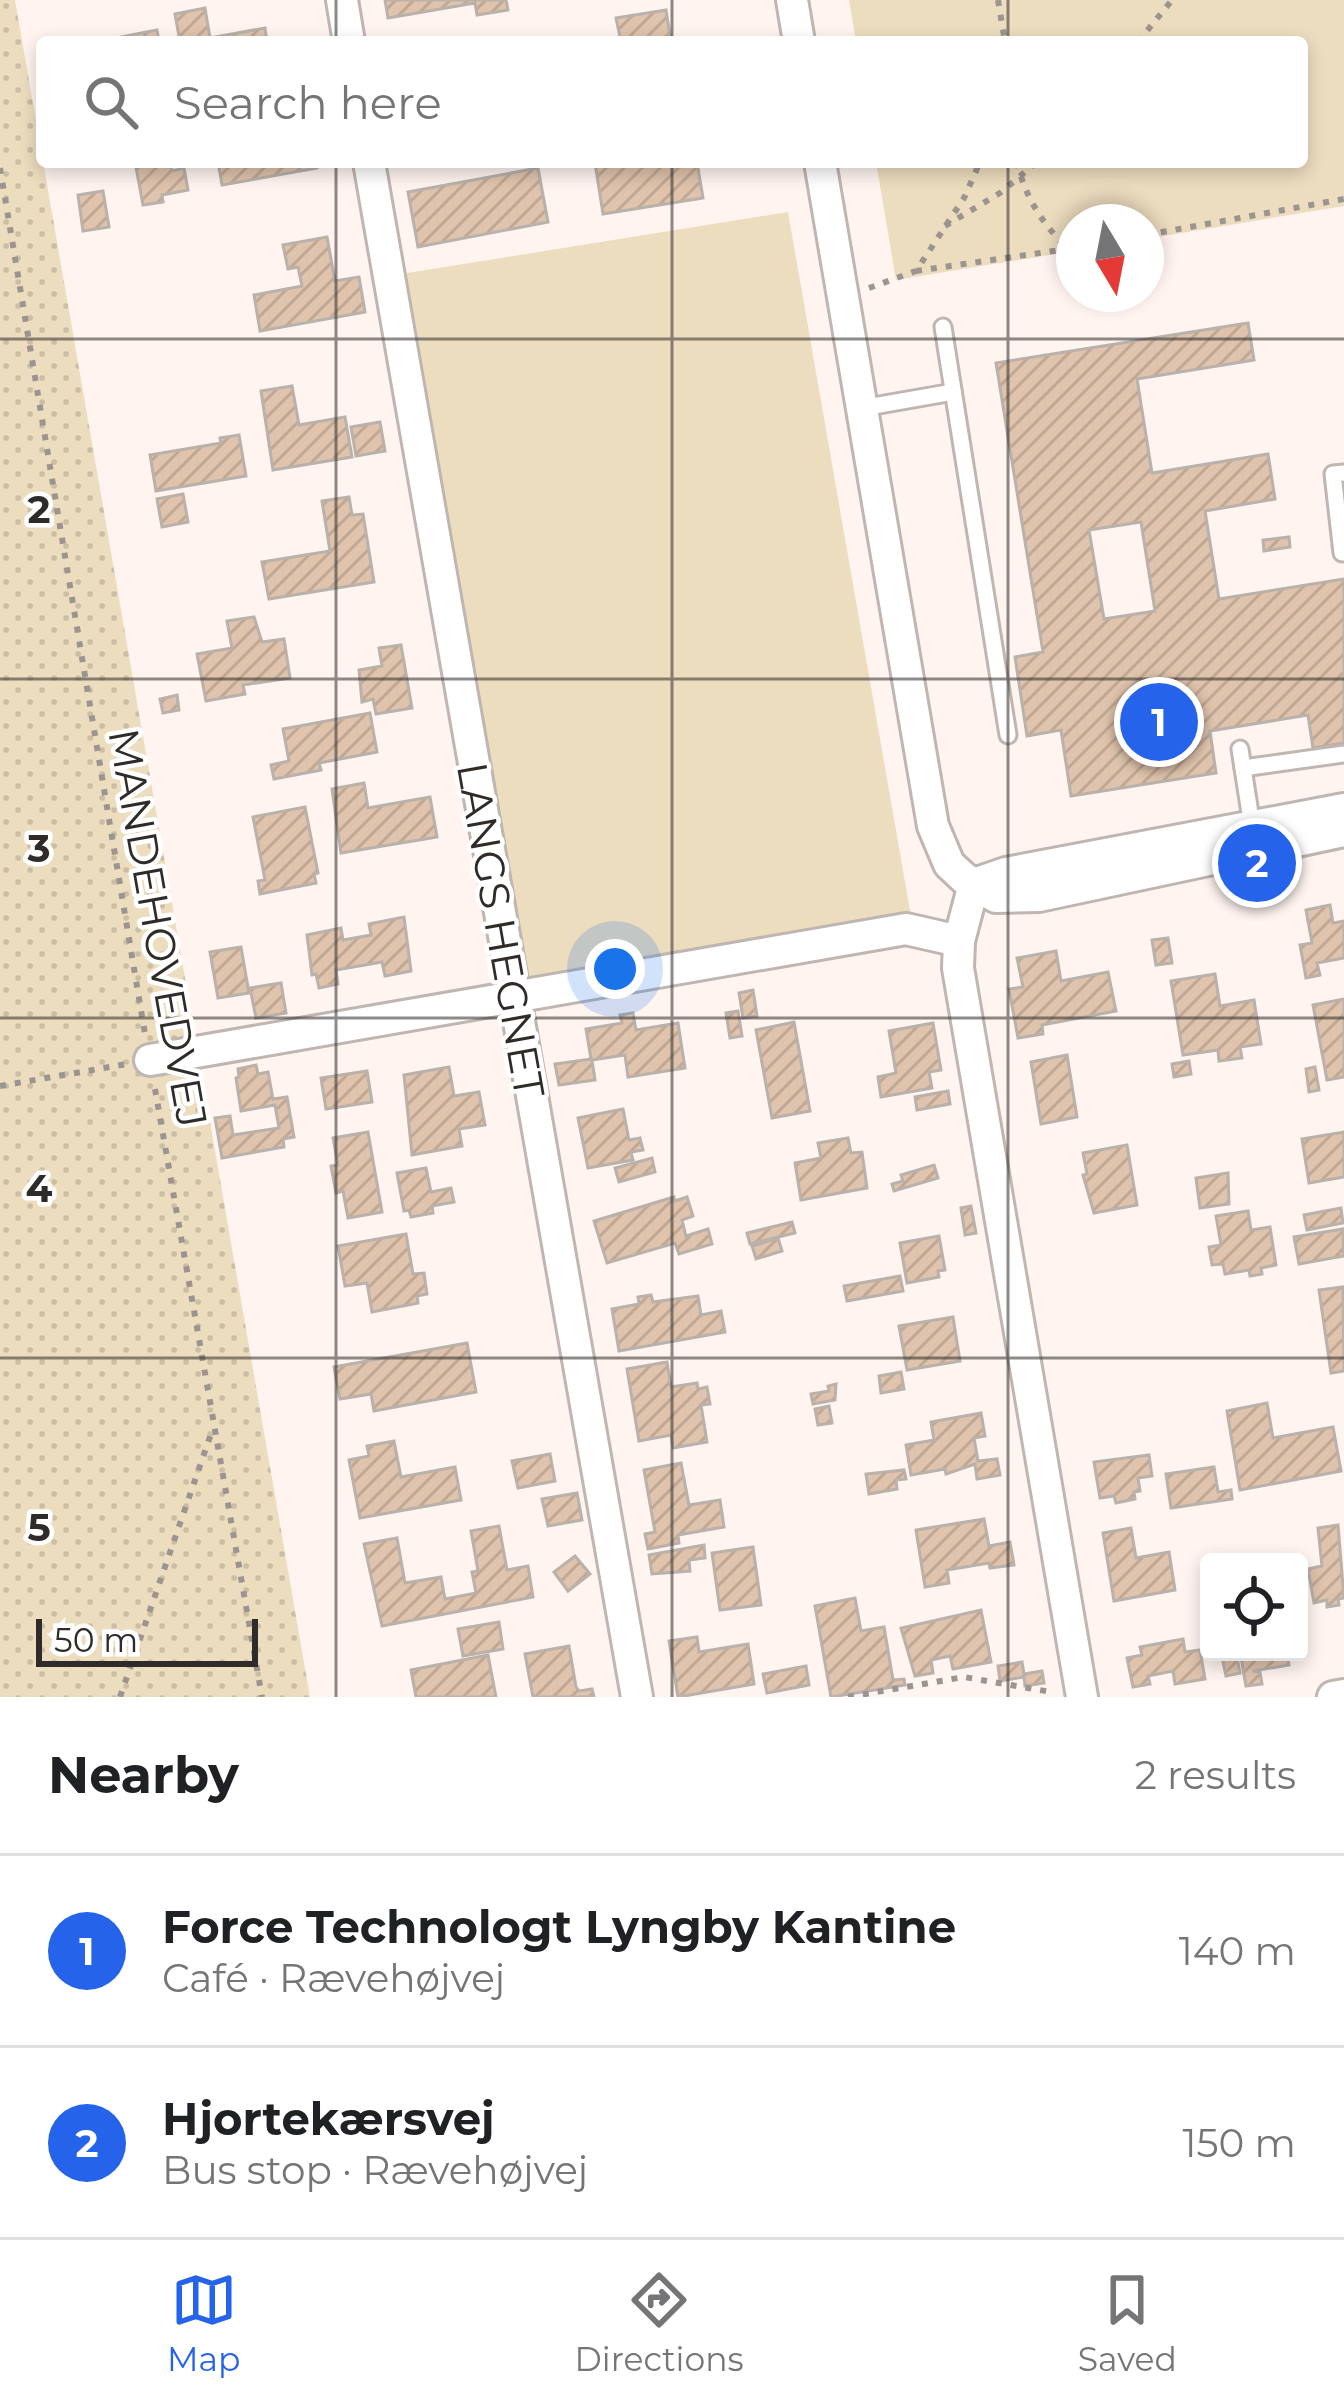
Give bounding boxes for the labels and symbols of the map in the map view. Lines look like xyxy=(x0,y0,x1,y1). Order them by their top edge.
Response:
north arrow xyxy=(1056,204,1164,312)
text: 2 xyxy=(27,485,51,533)
pin: 1 xyxy=(1120,677,1198,767)
street label: MANDEHOVEDVEJ xyxy=(97,725,219,1131)
street label: LANGS HEGNET xyxy=(446,758,556,1102)
pin: 2 xyxy=(1218,818,1296,908)
text: 3 xyxy=(26,824,51,872)
your location xyxy=(585,939,645,999)
text: 4 xyxy=(26,1164,53,1212)
text: 5 xyxy=(27,1503,51,1551)
scale bar xyxy=(36,1613,258,1666)

